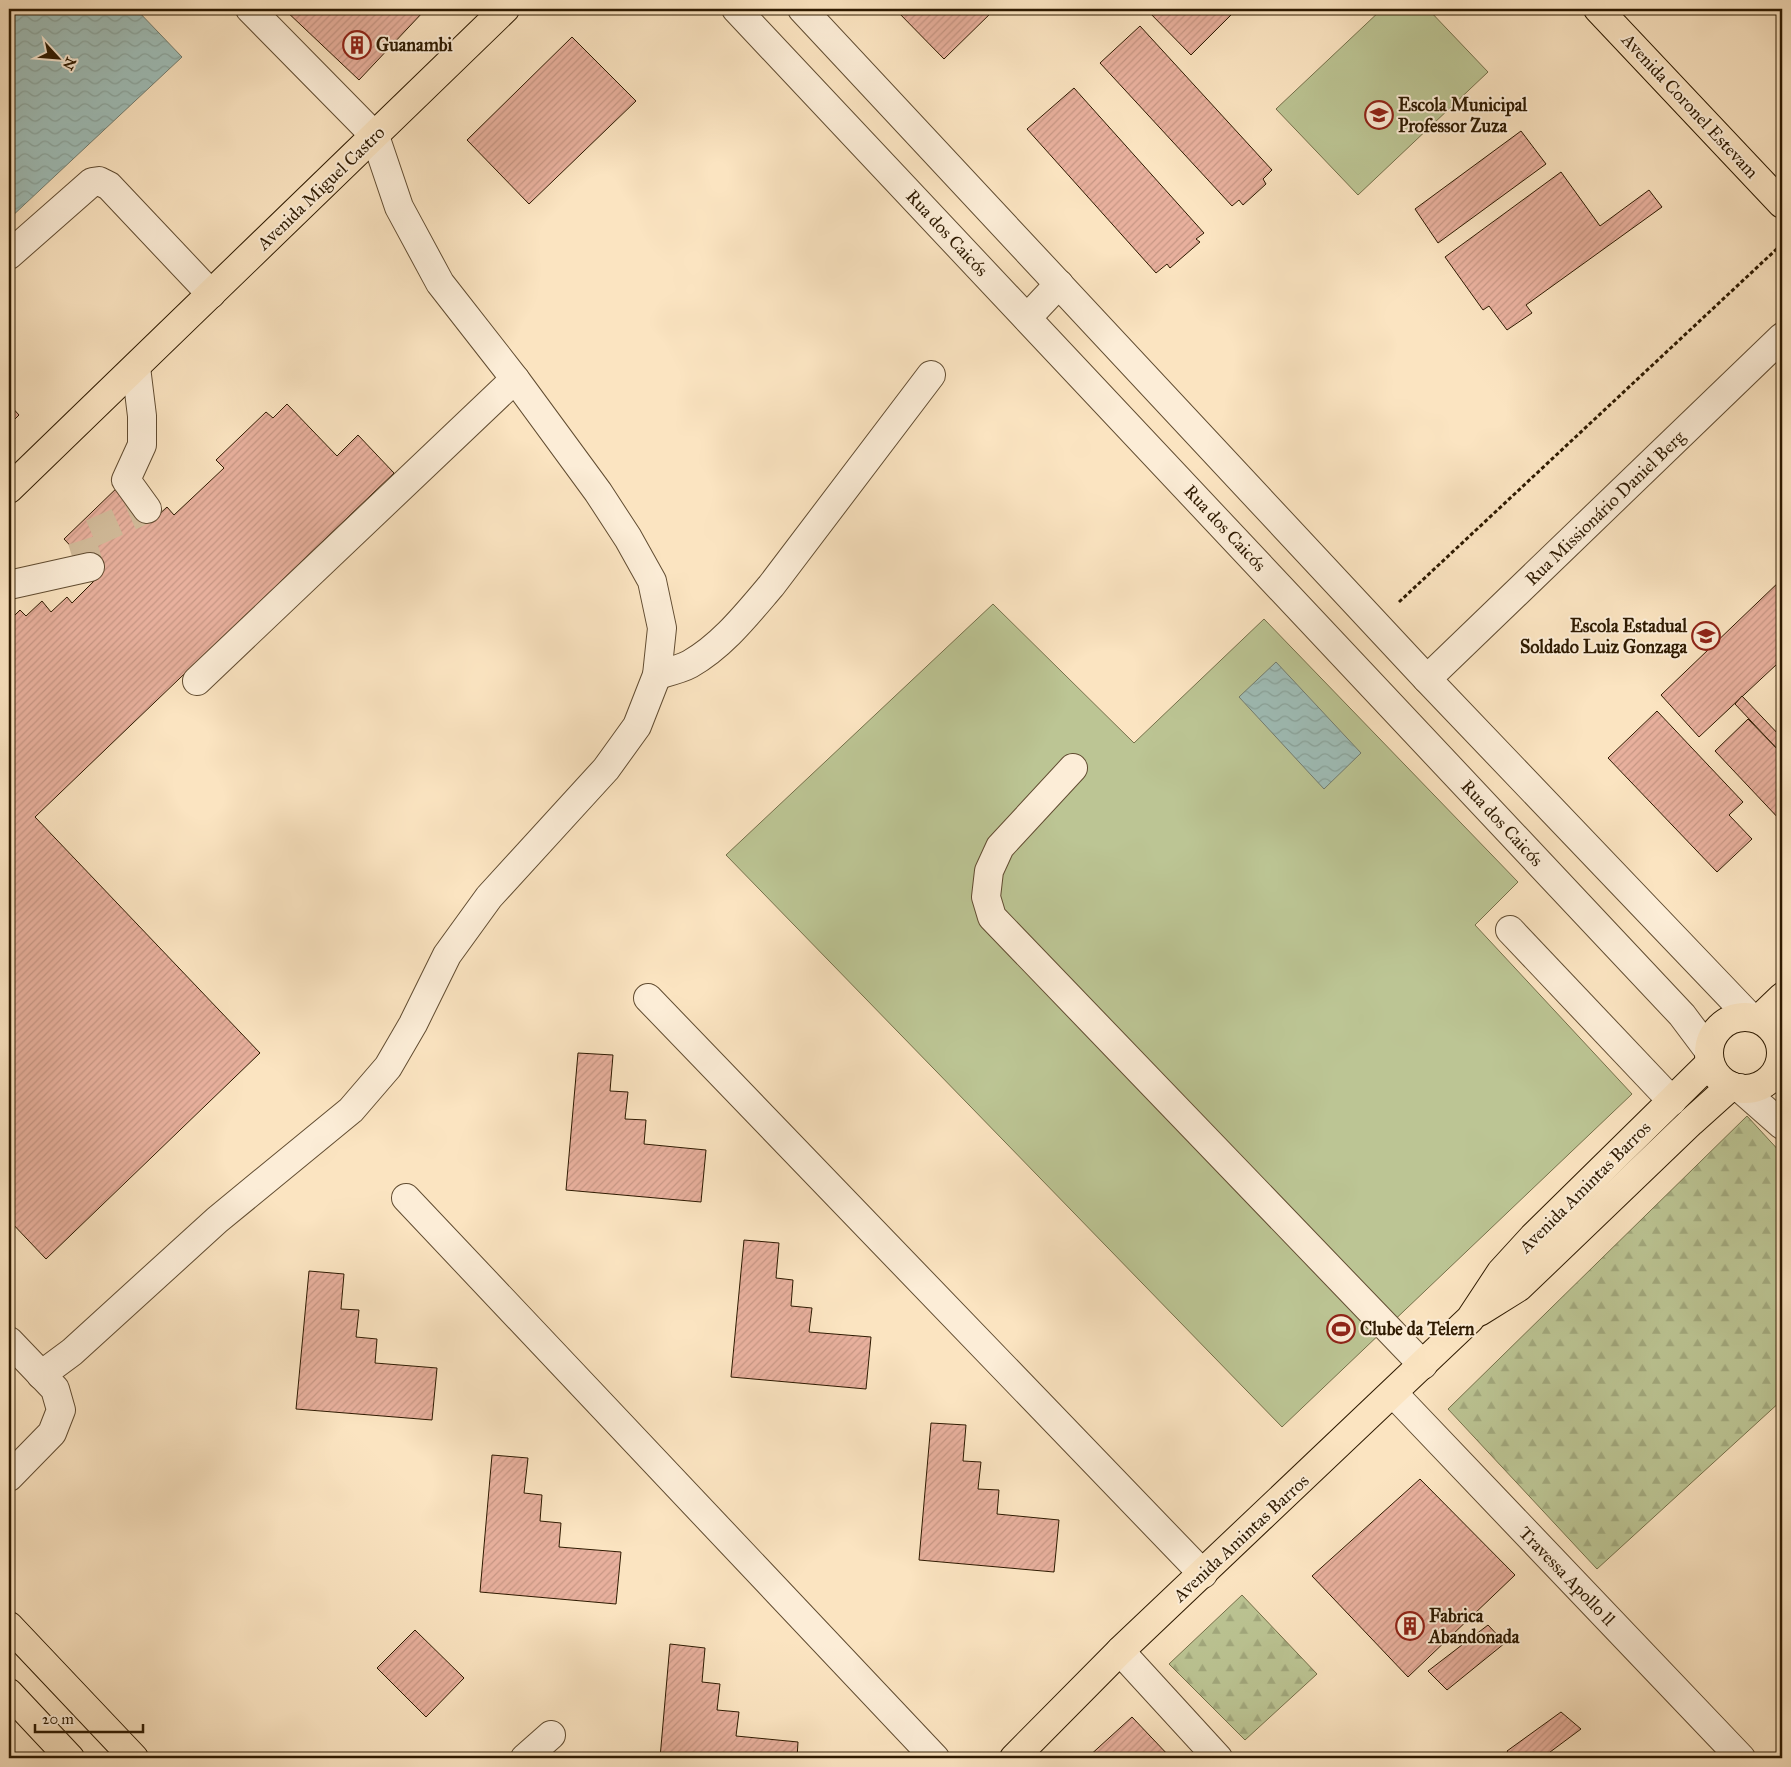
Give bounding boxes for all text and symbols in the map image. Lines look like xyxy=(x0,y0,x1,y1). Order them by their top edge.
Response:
street label: Avenida Coronel Estevam xyxy=(1616,28,1763,183)
building icon: Guanambi xyxy=(342,30,372,60)
north arrow xyxy=(32,32,82,82)
place label: Guanambi xyxy=(376,34,453,56)
text: N xyxy=(59,54,79,73)
place label: Escola Municipal Professor Zuza xyxy=(1398,94,1528,137)
school or university icon: Escola Municipal Professor Zuza xyxy=(1364,100,1394,130)
street label: Avenida Miguel Castro xyxy=(252,121,390,256)
street label: Rua dos Caicós xyxy=(901,185,993,281)
street label: Rua Missionário Daniel Berg xyxy=(1521,426,1691,591)
street label: Rua dos Caicós xyxy=(1179,480,1271,576)
place label: Escola Estadual Soldado Luiz Gonzaga xyxy=(1520,615,1688,659)
school or university icon: Escola Estadual Soldado Luiz Gonzaga xyxy=(1691,621,1721,651)
street label: Rua dos Caicós xyxy=(1456,775,1548,871)
street label: Avenida Amintas Barros xyxy=(1514,1116,1656,1258)
sports icon: Clube da Telern xyxy=(1326,1314,1356,1344)
place label: Clube da Telern xyxy=(1360,1318,1475,1340)
street label: Avenida Amintas Barros xyxy=(1168,1469,1313,1607)
street label: Travessa Apollo ll xyxy=(1514,1522,1620,1630)
place label: Fabrica Abandonada xyxy=(1428,1605,1520,1648)
building icon: Fabrica Abandonada xyxy=(1395,1611,1425,1641)
scale bar xyxy=(35,1702,142,1734)
text: 20 m xyxy=(42,1710,74,1728)

